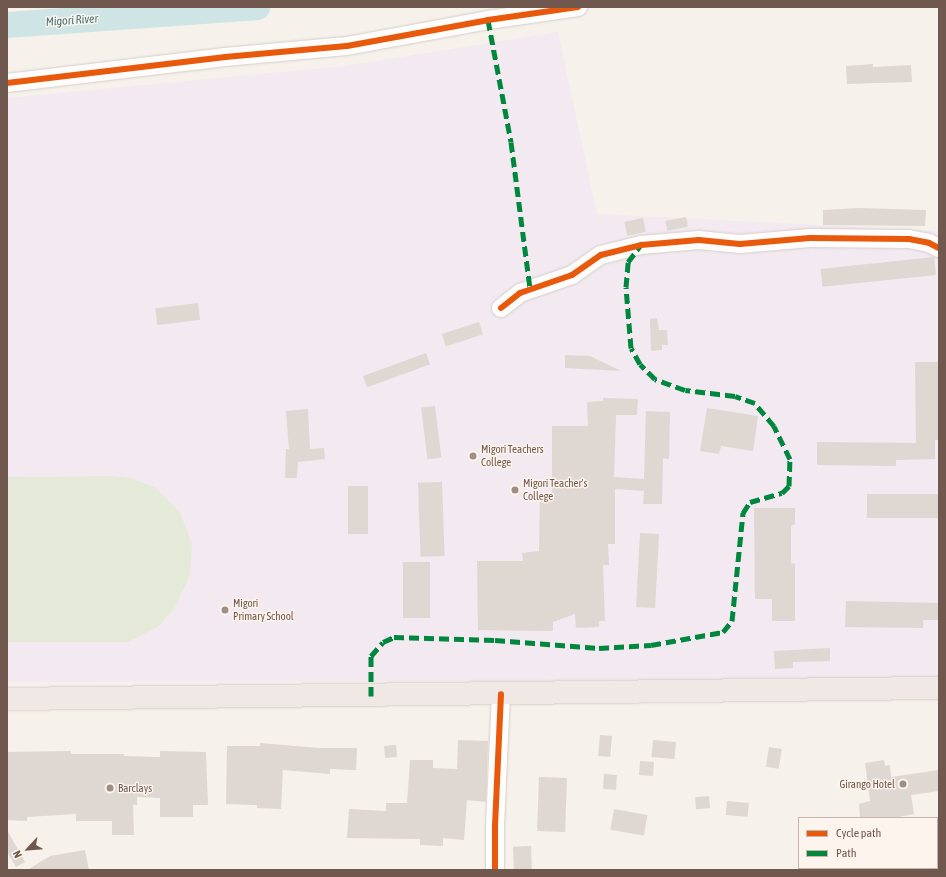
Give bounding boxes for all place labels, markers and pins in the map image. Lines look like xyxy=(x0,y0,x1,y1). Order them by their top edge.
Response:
place label: Migori Teachers College xyxy=(481,443,544,469)
marker: Migori Teachers College xyxy=(468,451,478,461)
place label: Migori Teacher's College xyxy=(523,477,587,503)
marker: Migori Teacher's College xyxy=(510,485,520,495)
place label: Migori Primary School xyxy=(233,597,294,623)
marker: Migori Primary School xyxy=(220,605,230,615)
place label: Girango Hotel xyxy=(839,777,895,791)
marker: Girango Hotel xyxy=(898,779,908,789)
place label: Barclays xyxy=(118,781,152,795)
marker: Barclays xyxy=(105,783,115,793)

